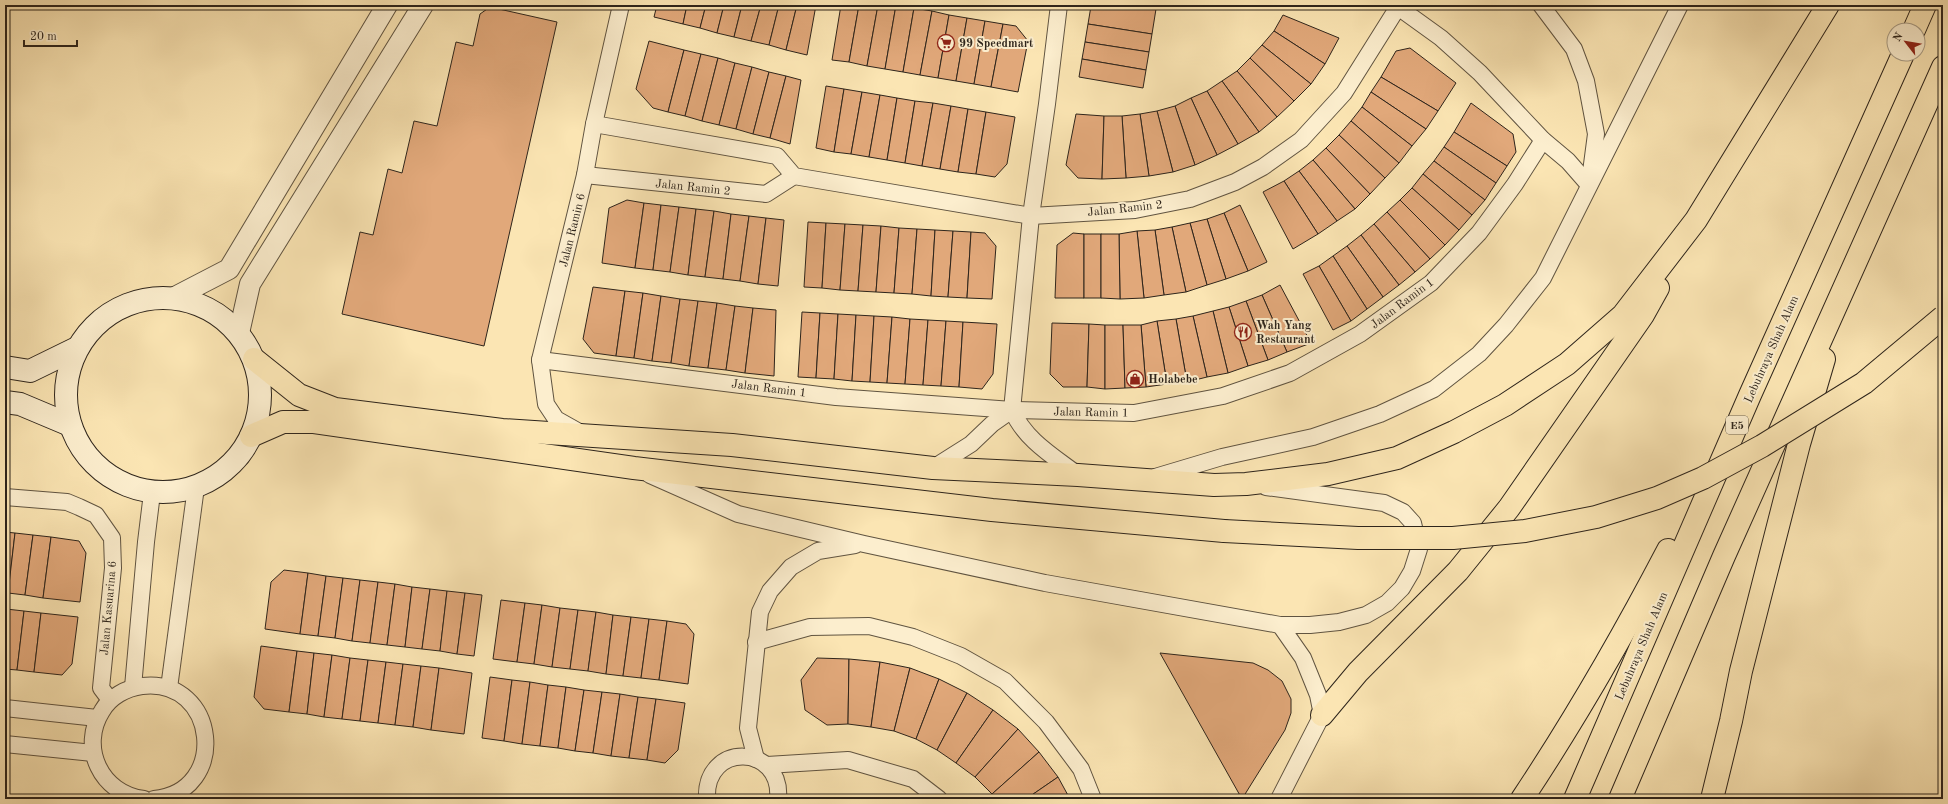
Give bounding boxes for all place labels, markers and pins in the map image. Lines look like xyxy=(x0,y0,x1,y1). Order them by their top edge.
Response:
supermarket icon: 99 Speedmart xyxy=(936,33,956,53)
place label: 99 Speedmart xyxy=(959,38,1034,50)
place label: Wah Yang Restaurant xyxy=(1256,320,1316,346)
restaurant icon: Wah Yang Restaurant xyxy=(1233,322,1253,342)
shop icon: Holabebe xyxy=(1125,369,1145,389)
place label: Holabebe xyxy=(1148,374,1198,386)

